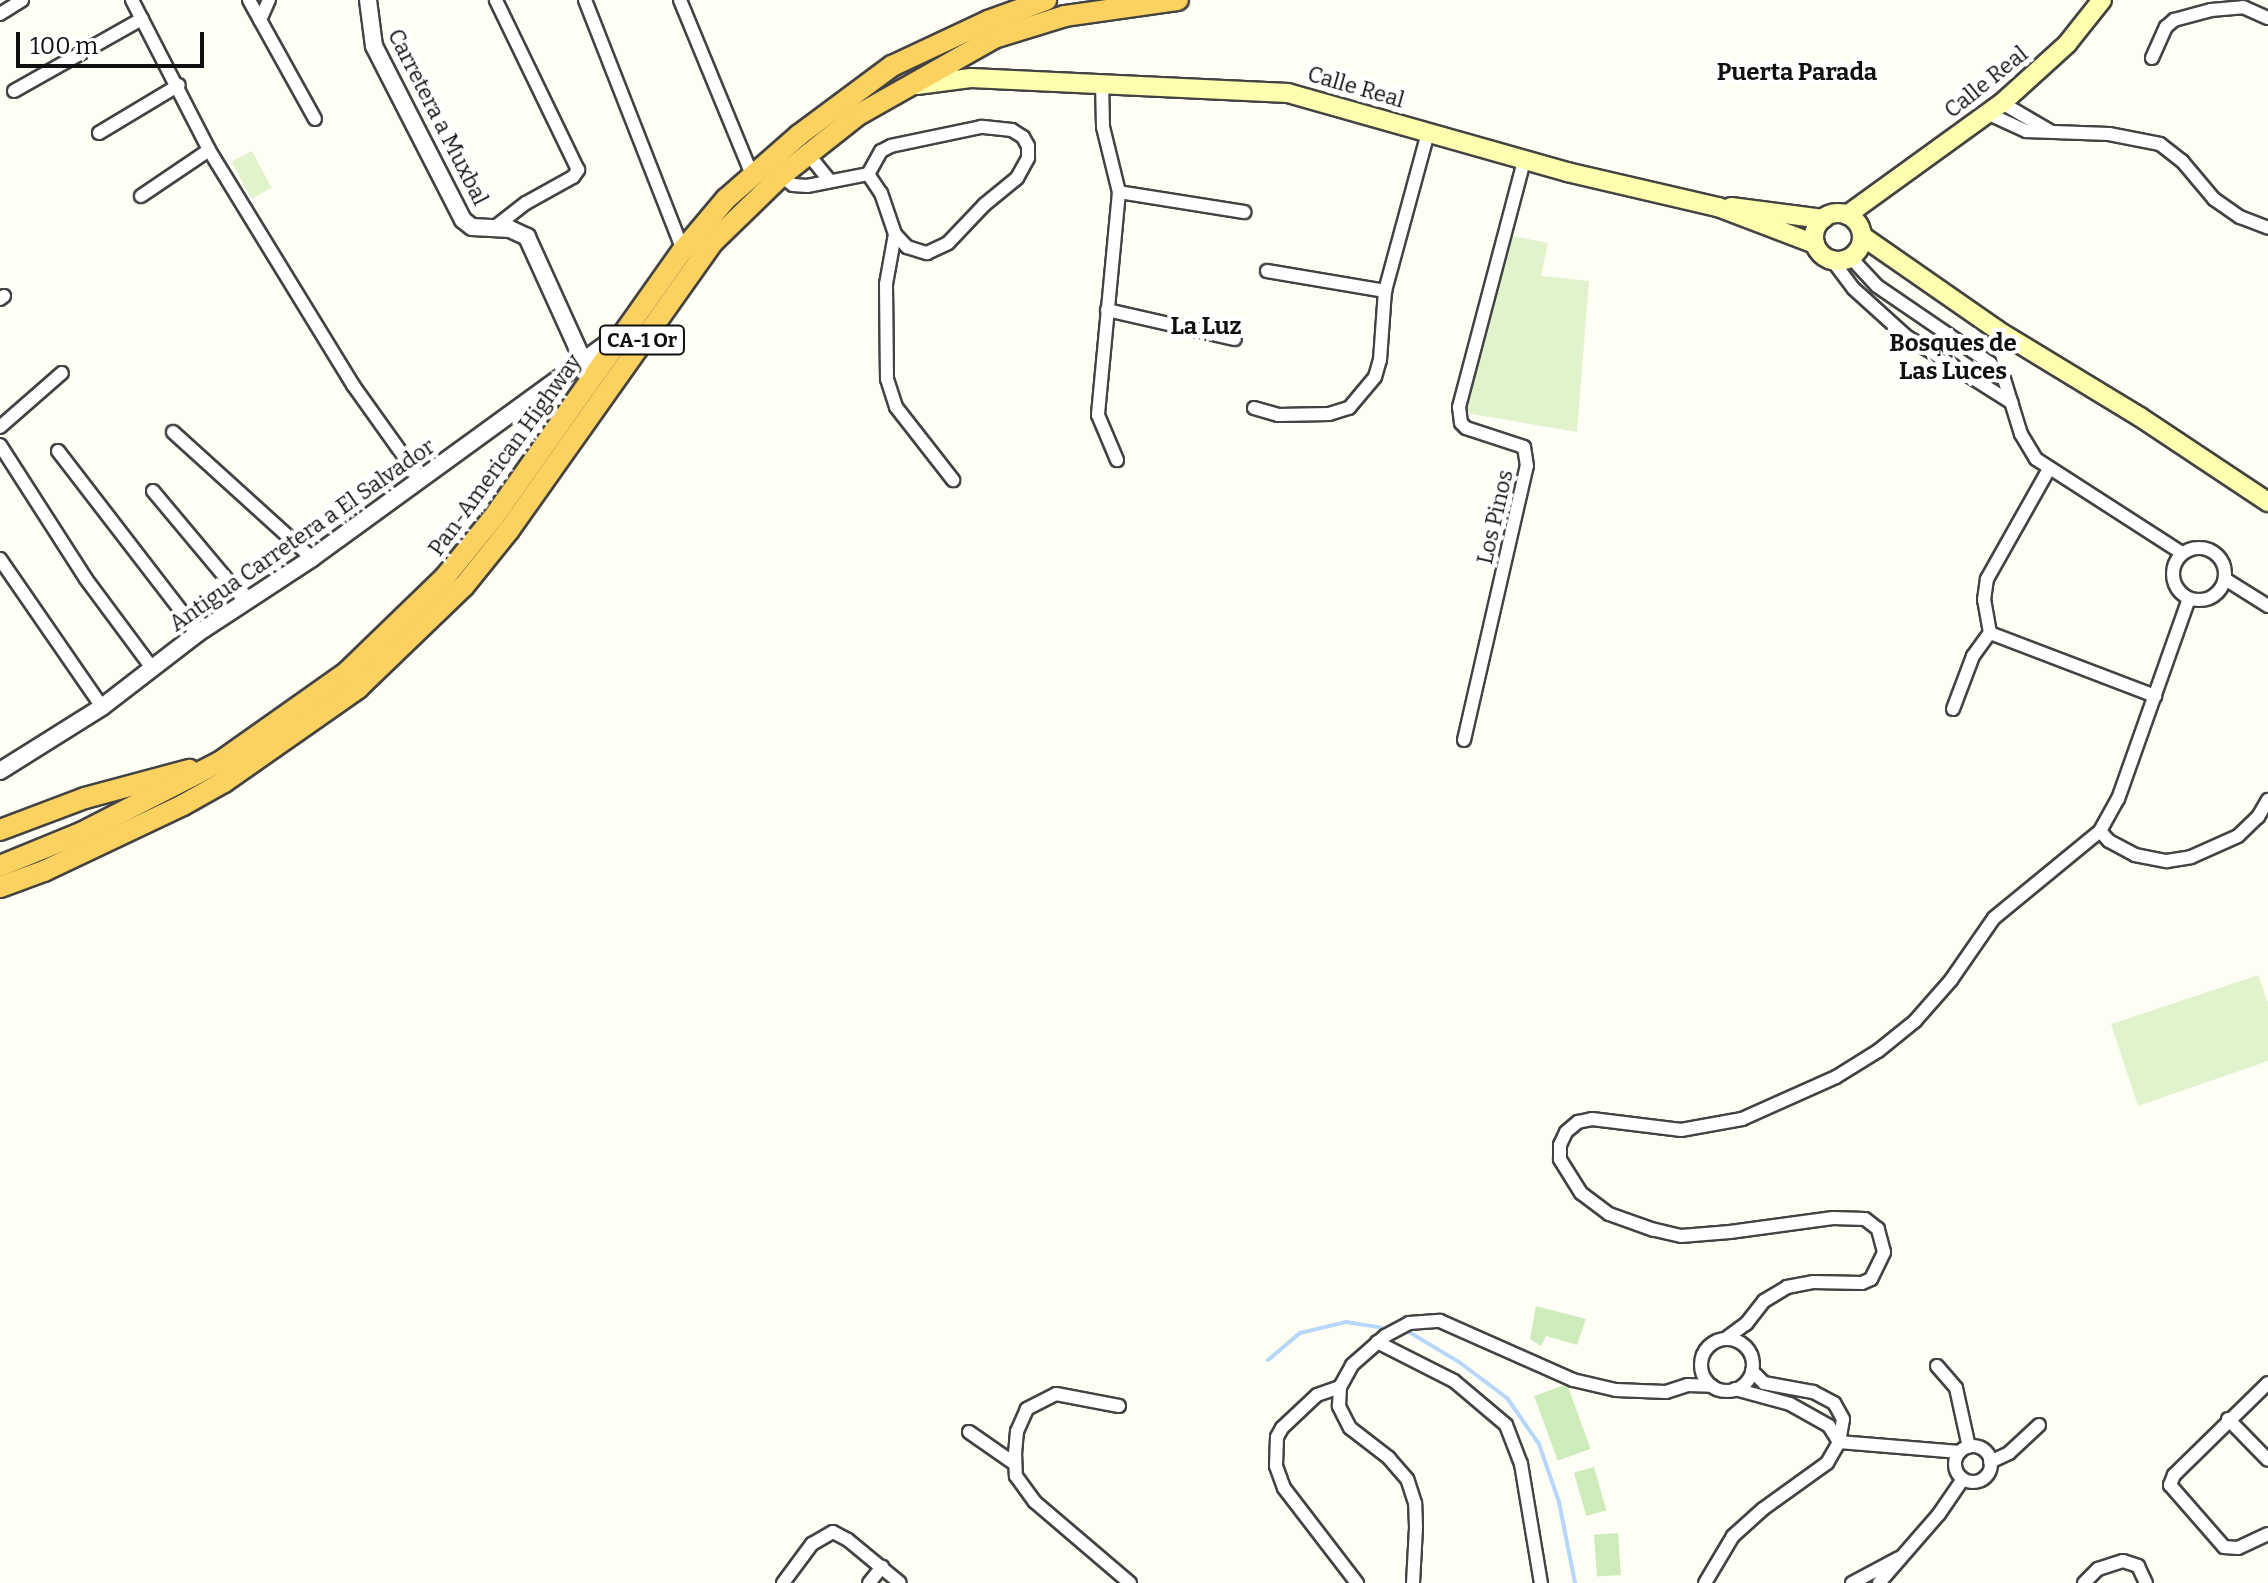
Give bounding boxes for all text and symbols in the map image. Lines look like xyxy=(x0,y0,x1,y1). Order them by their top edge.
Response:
scale bar xyxy=(20,16,208,66)
street label: Carretera a Muxbal xyxy=(382,25,494,209)
text: 100 m xyxy=(30,32,98,60)
street label: Calle Real xyxy=(1939,41,2033,123)
district label: Puerta Parada xyxy=(1717,59,1877,87)
street label: Calle Real xyxy=(1305,61,1407,113)
district label: La Luz xyxy=(1170,313,1242,341)
road number: CA-1 Or xyxy=(598,324,686,356)
district label: Bosques de Las Luces xyxy=(1889,330,2017,386)
street label: Pan-American Highway xyxy=(423,349,587,561)
street label: Antigua Carretera a El Salvador xyxy=(164,433,440,637)
street label: Los Pinos xyxy=(1471,467,1519,567)

